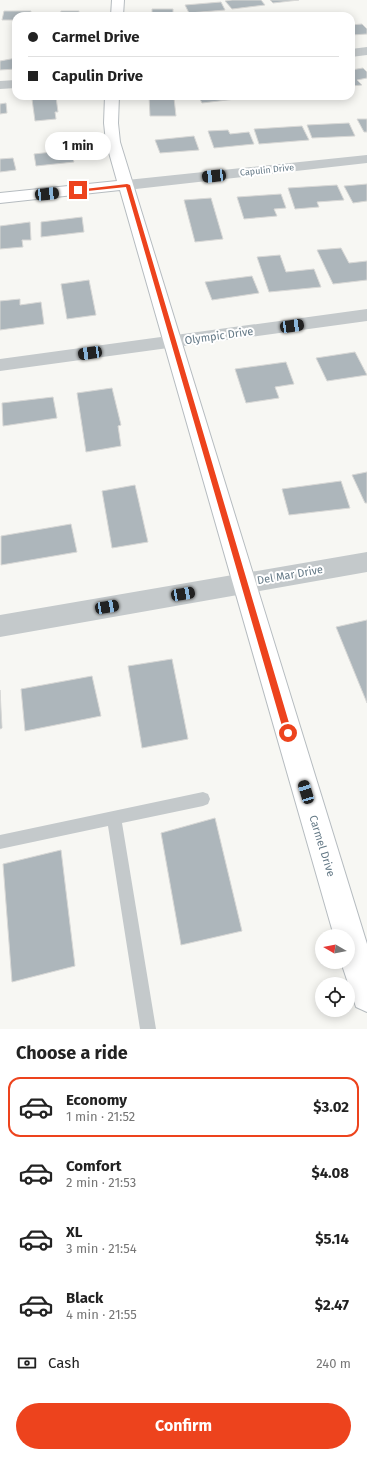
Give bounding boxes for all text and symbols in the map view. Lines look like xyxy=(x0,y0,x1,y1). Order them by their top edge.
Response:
text: Carmel Drive xyxy=(52,28,140,46)
text: Capulin Drive xyxy=(52,67,143,85)
callout: 1 min xyxy=(45,132,111,160)
text: 1 min xyxy=(62,138,94,153)
street label: Capulin Drive xyxy=(239,162,295,178)
car xyxy=(201,169,227,183)
route end xyxy=(69,181,87,199)
car xyxy=(34,187,60,201)
car xyxy=(279,318,305,334)
street label: Olympic Drive xyxy=(184,325,254,347)
car xyxy=(77,345,103,361)
street label: Del Mar Drive xyxy=(256,563,324,587)
car xyxy=(170,586,196,602)
car xyxy=(94,599,120,615)
route start xyxy=(279,724,297,742)
car xyxy=(297,779,315,805)
street label: Carmel Drive xyxy=(306,814,338,878)
north arrow xyxy=(315,929,355,969)
map controls xyxy=(315,929,355,1017)
button: locate xyxy=(315,977,355,1017)
text: Choose a ride xyxy=(16,1042,128,1064)
icon: car xyxy=(18,1089,54,1125)
text: Economy xyxy=(66,1091,127,1109)
text: $3.02 xyxy=(313,1098,349,1116)
text: 1 min · 21:52 xyxy=(66,1109,135,1124)
icon: car xyxy=(18,1155,54,1191)
text: Comfort xyxy=(66,1157,122,1175)
text: $4.08 xyxy=(311,1164,349,1182)
text: 2 min · 21:53 xyxy=(66,1175,136,1190)
icon: car xyxy=(18,1221,54,1257)
text: XL xyxy=(66,1223,82,1241)
text: $5.14 xyxy=(315,1230,349,1248)
text: 3 min · 21:54 xyxy=(66,1241,137,1256)
icon: car xyxy=(18,1287,54,1323)
text: Black xyxy=(66,1289,103,1307)
text: $2.47 xyxy=(315,1296,349,1314)
text: 4 min · 21:55 xyxy=(66,1307,137,1322)
icon: cash xyxy=(16,1352,38,1374)
text: Cash xyxy=(48,1354,80,1372)
text: 240 m xyxy=(316,1356,351,1371)
button: Confirm xyxy=(16,1403,351,1449)

